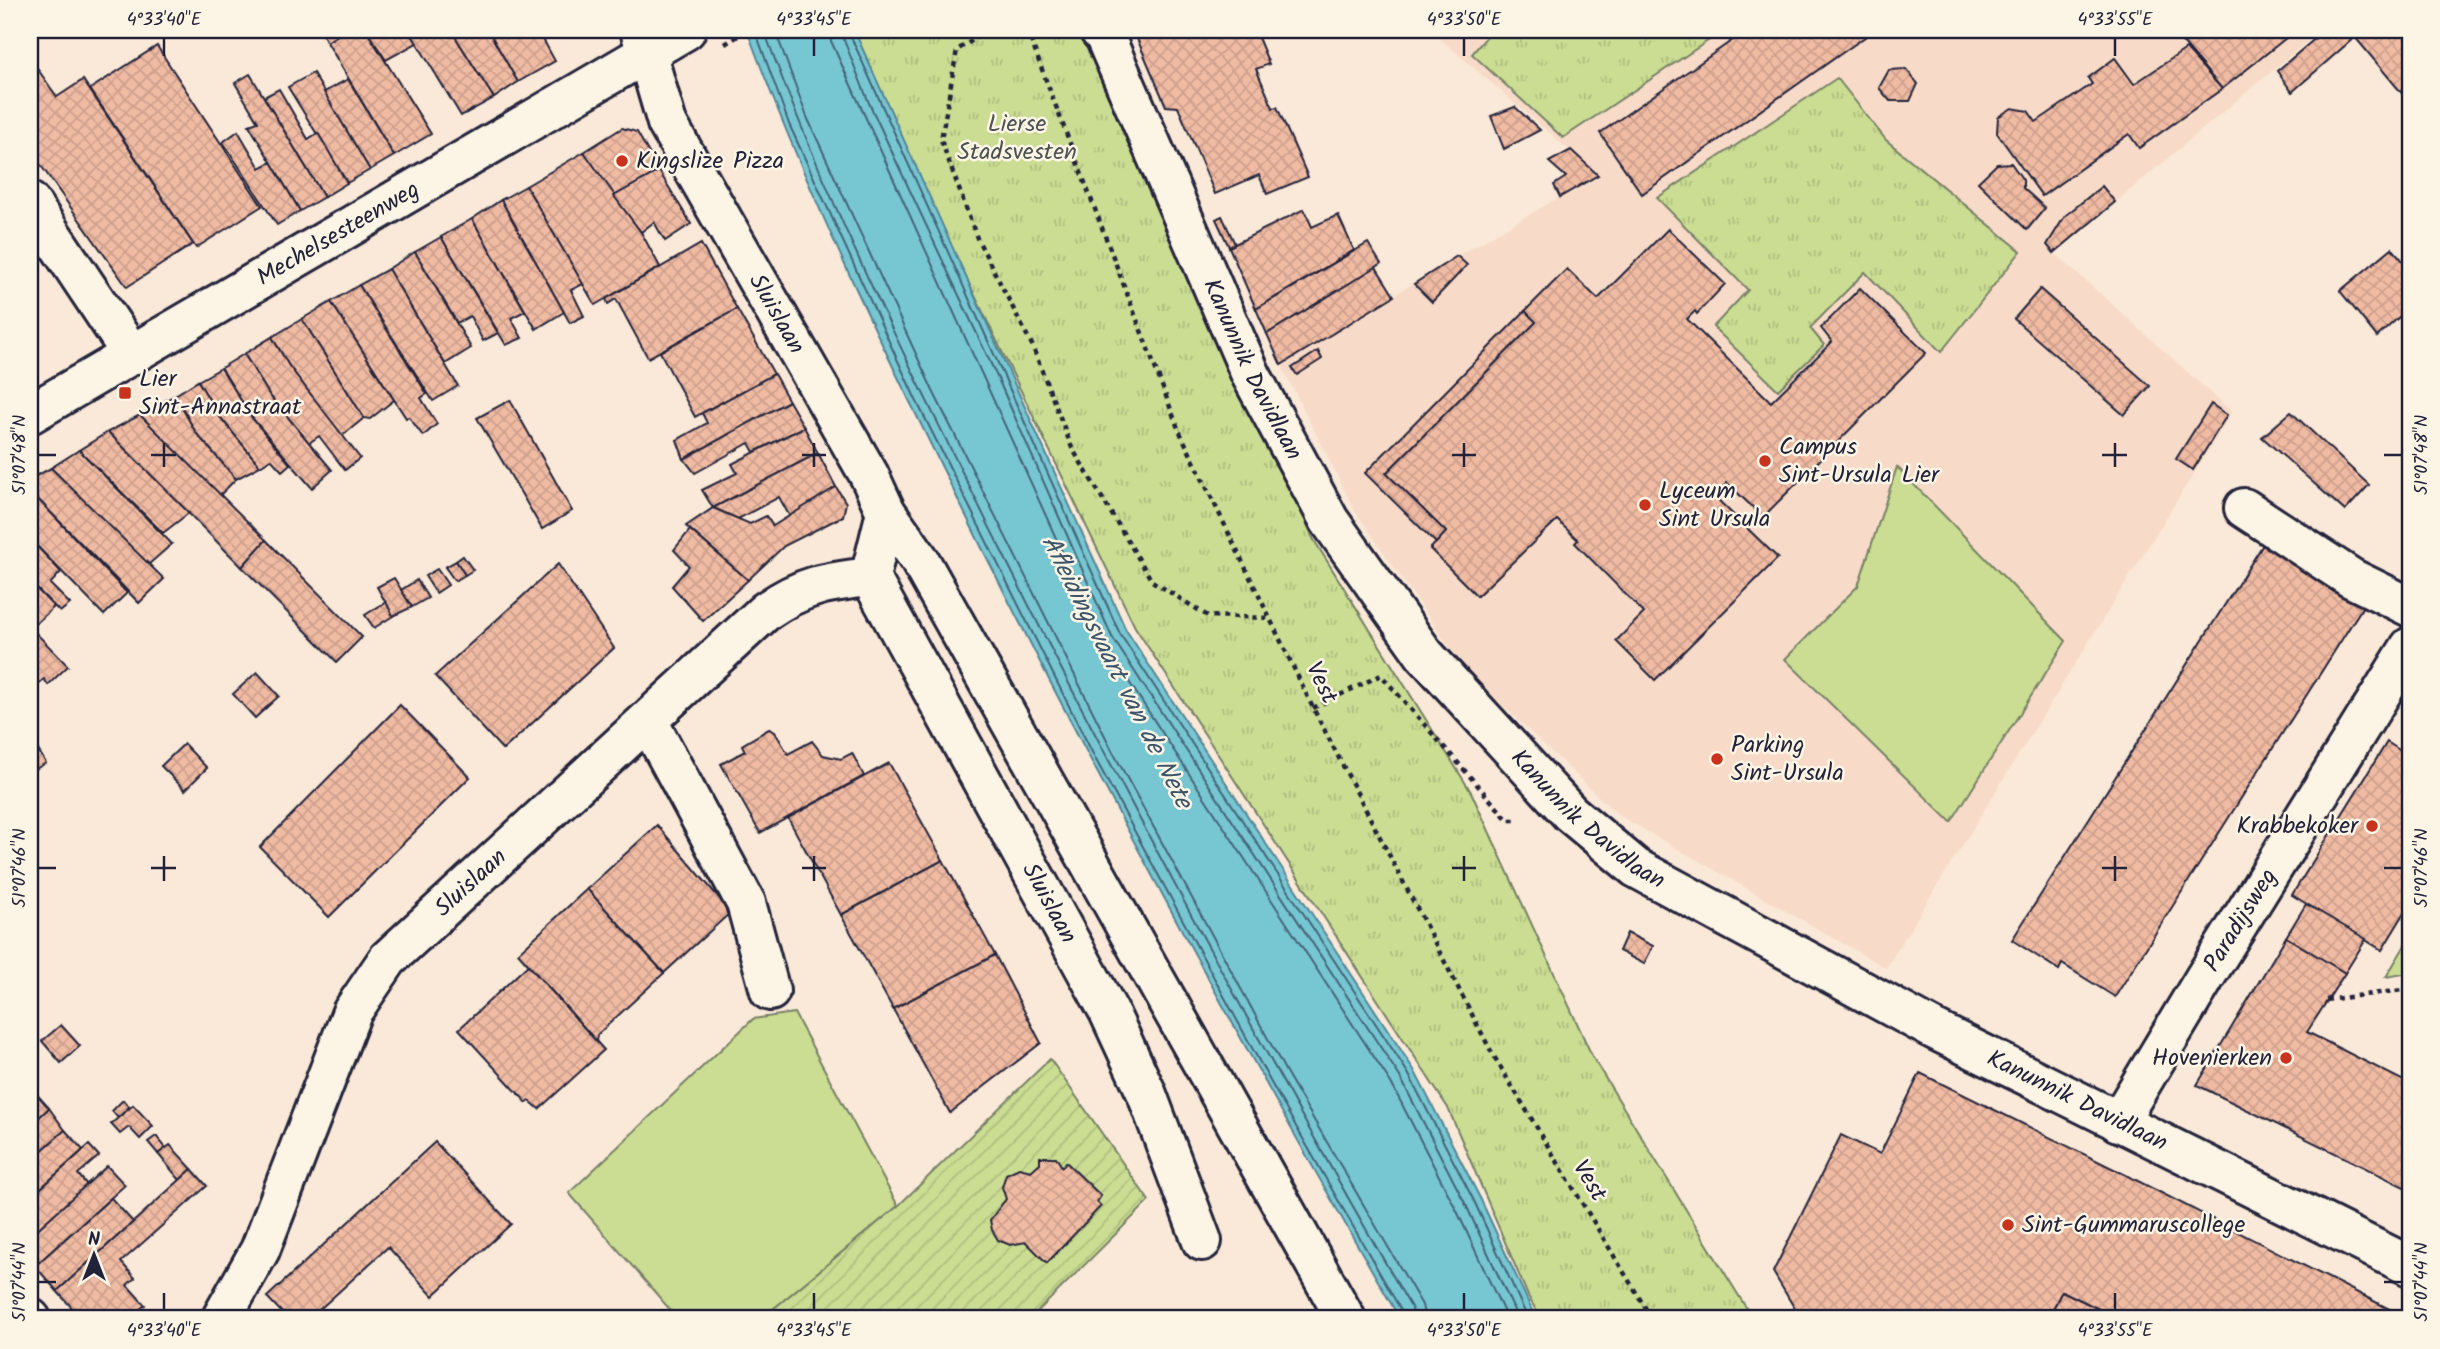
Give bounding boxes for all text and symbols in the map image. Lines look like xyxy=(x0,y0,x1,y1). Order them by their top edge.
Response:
text: 4°33'40"E xyxy=(127,6,202,35)
text: 4°33'45"E xyxy=(776,6,852,35)
text: 4°33'50"E xyxy=(1427,6,1502,35)
text: 4°33'55"E xyxy=(2077,6,2153,35)
park label: Lierse Stadsvesten xyxy=(957,105,1077,172)
place label: Kingslize Pizza xyxy=(636,142,784,181)
marker: Kingslize Pizza xyxy=(614,153,630,169)
street label: Mechelsesteenweg xyxy=(249,170,427,297)
street label: Sluislaan xyxy=(738,266,815,362)
street label: Kanunnik Davidlaan xyxy=(1192,272,1313,467)
place label: Lier Sint-Annastraat xyxy=(139,360,302,427)
marker: Lier Sint-Annastraat xyxy=(117,385,133,401)
text: 51°07'48"N xyxy=(6,415,35,495)
text: 51°07'48"N xyxy=(2408,415,2437,495)
place label: Campus Sint-Ursula Lier xyxy=(1779,428,1941,495)
marker: Campus Sint-Ursula Lier xyxy=(1757,453,1773,469)
place label: Lyceum Sint Ursula xyxy=(1659,472,1770,539)
marker: Lyceum Sint Ursula xyxy=(1637,497,1653,513)
water label: Afleidingsvaart van de Nete xyxy=(1029,528,1204,818)
street label: Vest xyxy=(1294,655,1348,712)
place label: Parking Sint-Ursula xyxy=(1731,726,1844,793)
street label: Kanunnik Davidlaan xyxy=(1501,740,1672,900)
marker: Parking Sint-Ursula xyxy=(1709,751,1725,767)
place label: Krabbekoker xyxy=(2236,807,2360,846)
marker: Krabbekoker xyxy=(2364,818,2380,834)
text: 51°07'46"N xyxy=(6,828,35,908)
text: 51°07'46"N xyxy=(2408,828,2437,908)
street label: Sluislaan xyxy=(425,839,516,927)
street label: Sluislaan xyxy=(1011,855,1087,951)
street label: Paradijsweg xyxy=(2193,861,2288,980)
street label: Kanunnik Davidlaan xyxy=(1980,1039,2175,1162)
place label: Hovenierken xyxy=(2152,1039,2272,1078)
marker: Hovenierken xyxy=(2278,1050,2294,1066)
street label: Vest xyxy=(1561,1152,1617,1210)
place label: Sint-Gummaruscollege xyxy=(2022,1206,2245,1245)
marker: Sint-Gummaruscollege xyxy=(2000,1217,2016,1233)
north arrow xyxy=(60,1220,130,1290)
text: N xyxy=(88,1225,100,1255)
text: 51°07'44"N xyxy=(6,1242,35,1322)
text: 51°07'44"N xyxy=(2408,1242,2437,1322)
text: 4°33'40"E xyxy=(127,1317,202,1346)
text: 4°33'45"E xyxy=(776,1317,852,1346)
text: 4°33'50"E xyxy=(1427,1317,1502,1346)
text: 4°33'55"E xyxy=(2077,1317,2153,1346)

